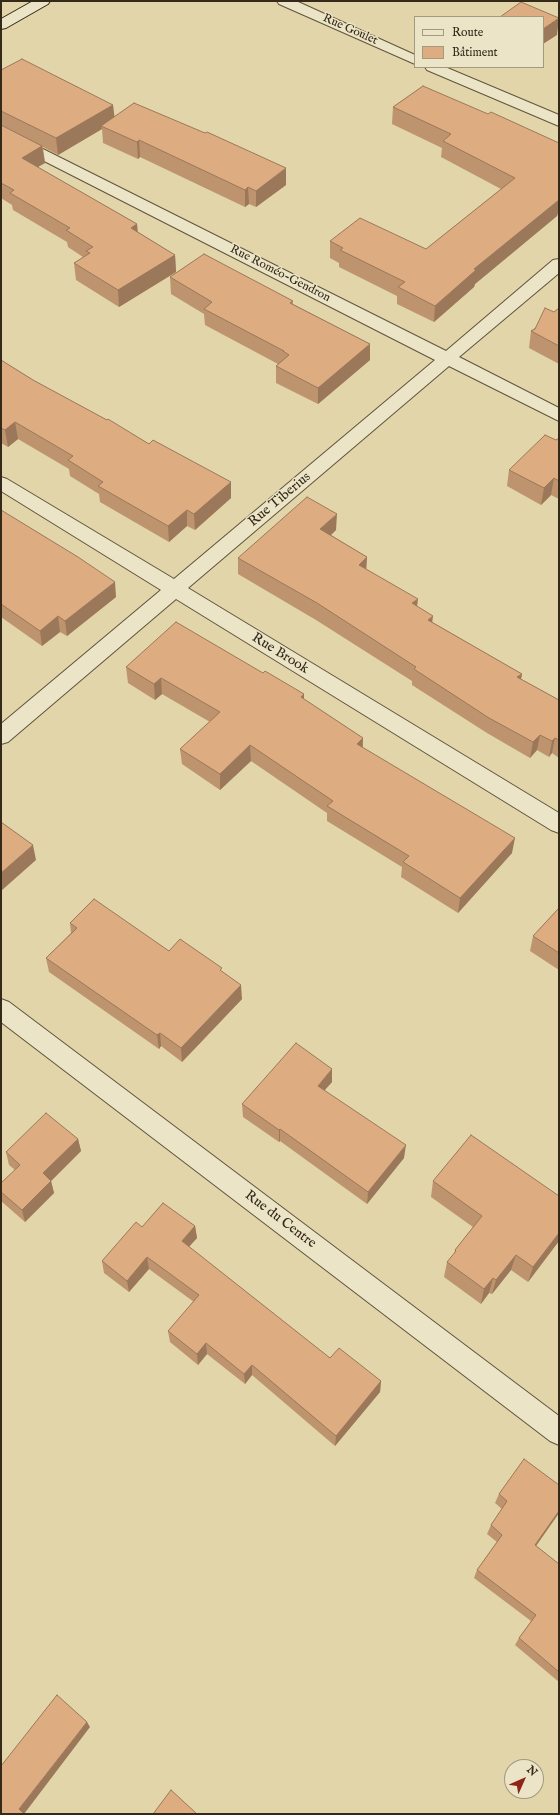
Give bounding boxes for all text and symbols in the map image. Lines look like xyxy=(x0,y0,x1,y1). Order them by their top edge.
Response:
street label: Rue Goulet xyxy=(320,12,380,48)
legend xyxy=(414,16,544,68)
text: Route xyxy=(452,25,483,40)
text: Bâtiment xyxy=(452,45,498,60)
street label: Rue Roméo-Gendron xyxy=(227,242,333,306)
street label: Rue Tiberius xyxy=(245,469,315,531)
street label: Rue Brook xyxy=(248,630,312,678)
street label: Rue du Centre xyxy=(241,1188,319,1252)
north arrow xyxy=(504,1759,544,1799)
text: N xyxy=(523,1763,540,1780)

